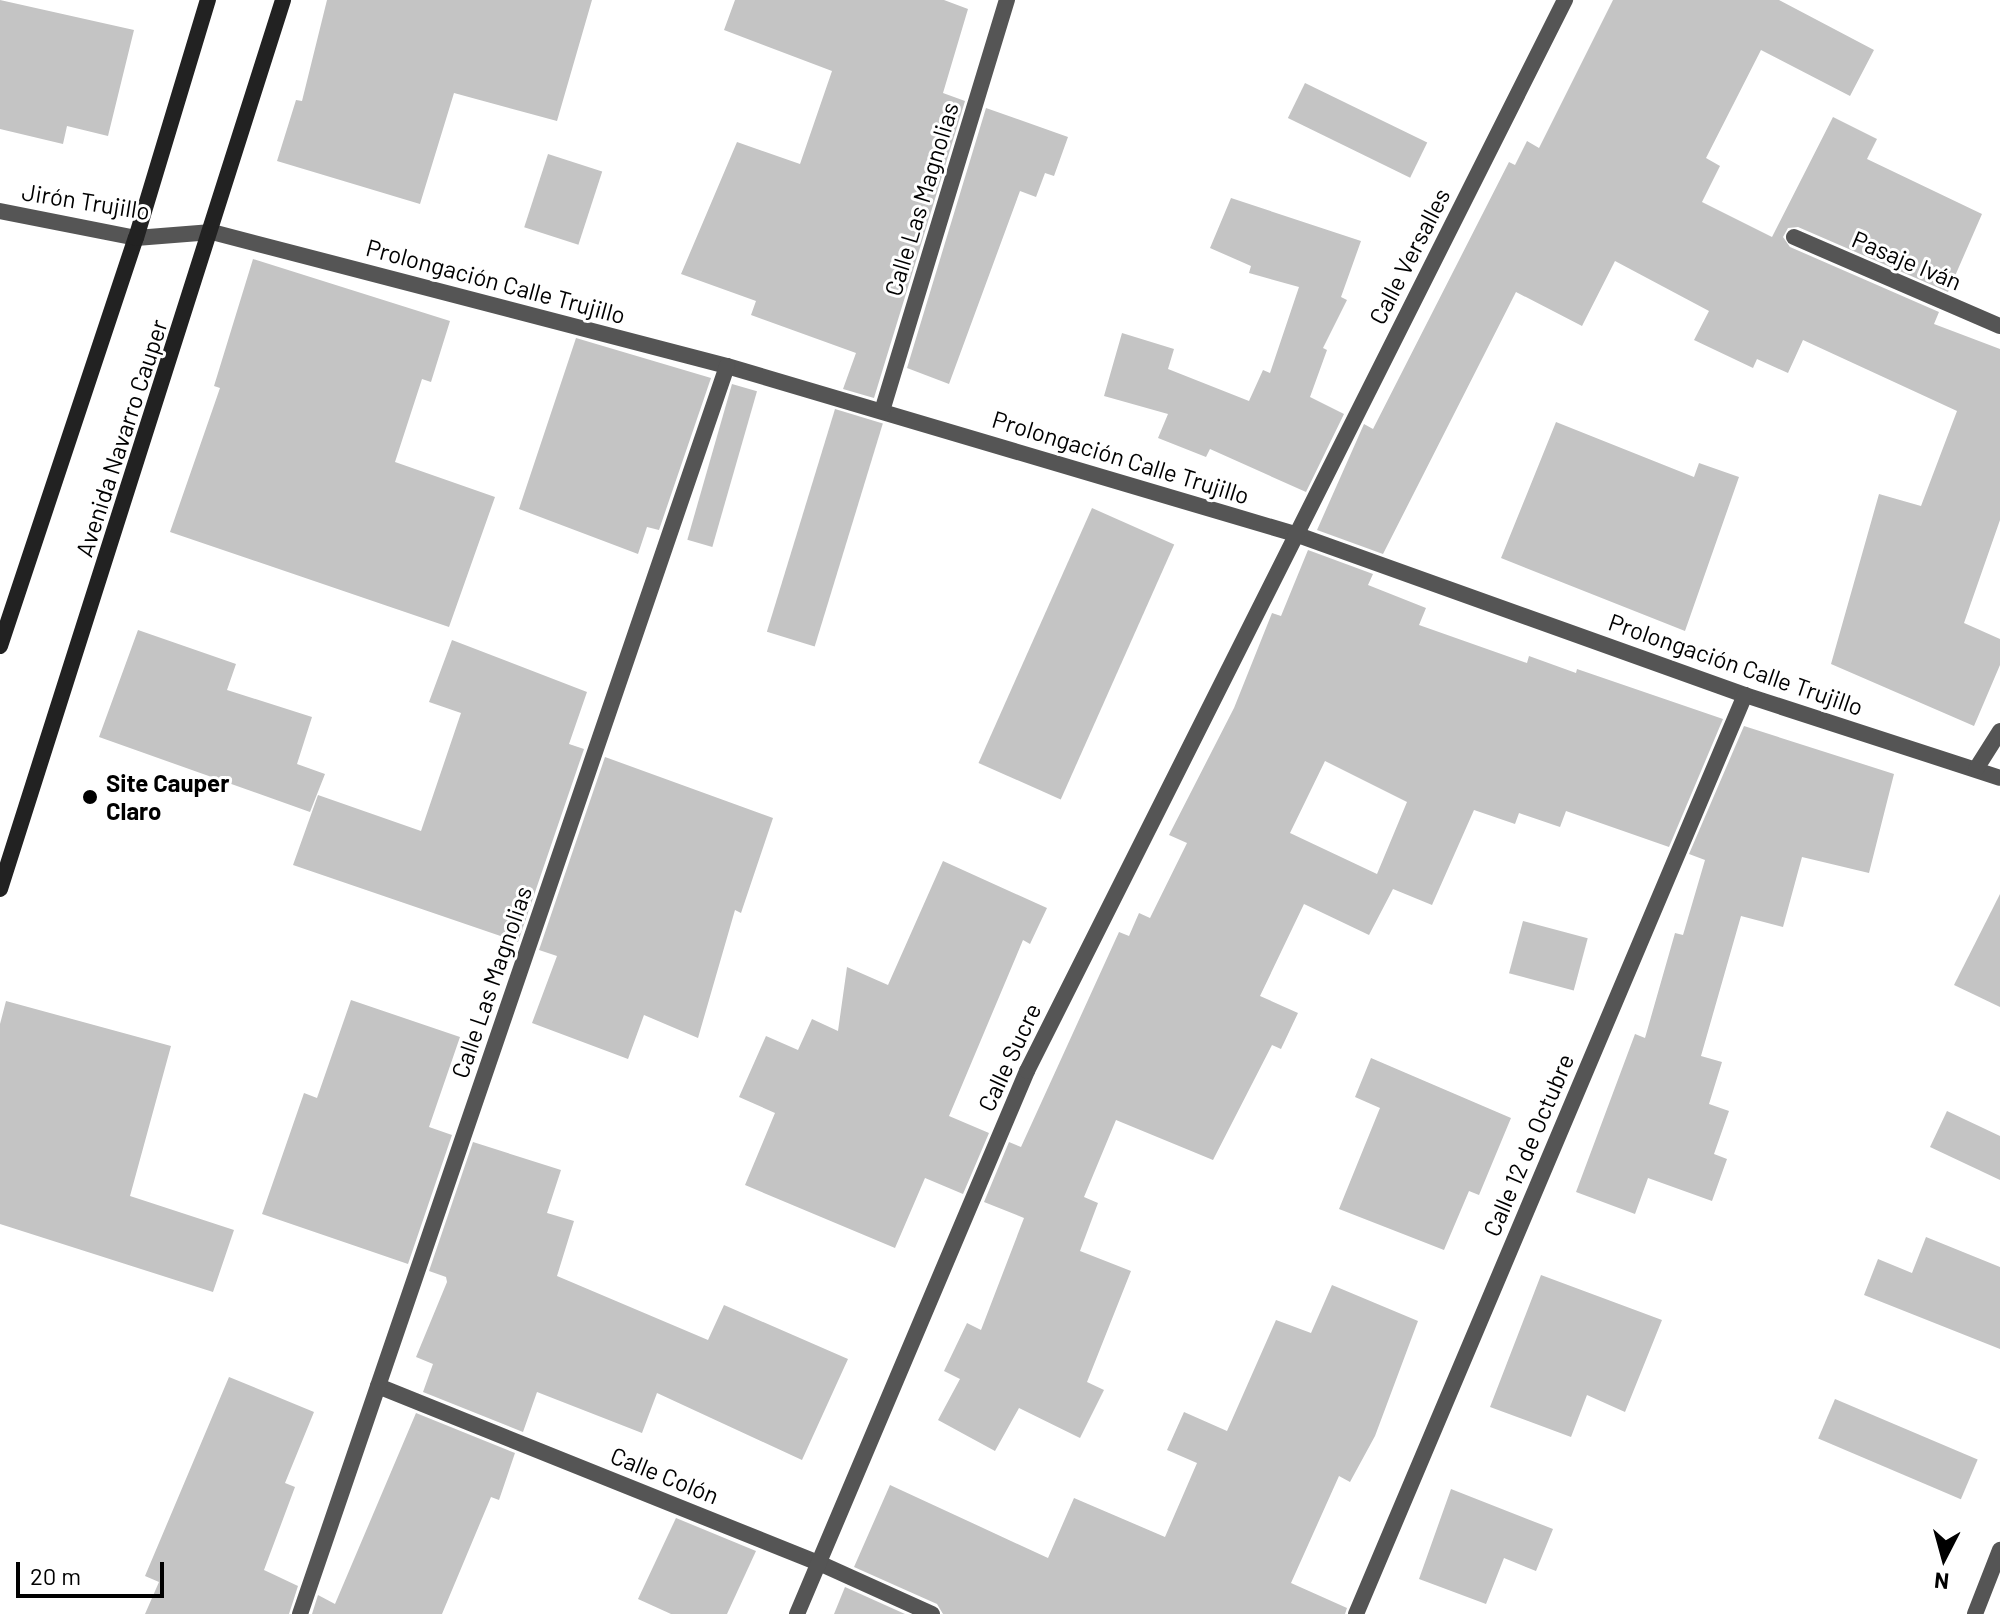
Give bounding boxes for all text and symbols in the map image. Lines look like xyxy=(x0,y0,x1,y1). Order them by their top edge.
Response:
street label: Calle Las Magnolias xyxy=(878,99,964,299)
street label: Jirón Trujillo xyxy=(20,177,152,225)
street label: Calle Versalles xyxy=(1362,183,1456,329)
street label: Pasaje Iván xyxy=(1848,224,1966,296)
street label: Prolongación Calle Trujillo xyxy=(363,233,629,329)
street label: Avenida Navarro Cauper xyxy=(69,316,173,560)
street label: Prolongación Calle Trujillo xyxy=(989,404,1253,510)
street label: Prolongación Calle Trujillo xyxy=(1605,607,1867,721)
place label: Site Cauper Claro xyxy=(106,769,229,825)
marker: Site Cauper Claro xyxy=(81,788,99,806)
street label: Calle Las Magnolias xyxy=(445,882,537,1082)
street label: Calle Sucre xyxy=(971,998,1047,1116)
street label: Calle 12 de Octubre xyxy=(1477,1049,1579,1241)
street label: Calle Colón xyxy=(607,1440,723,1510)
north arrow xyxy=(1904,1518,1984,1598)
scale bar xyxy=(20,1546,168,1596)
text: 20 m xyxy=(30,1561,81,1590)
text: N xyxy=(1933,1568,1950,1596)

